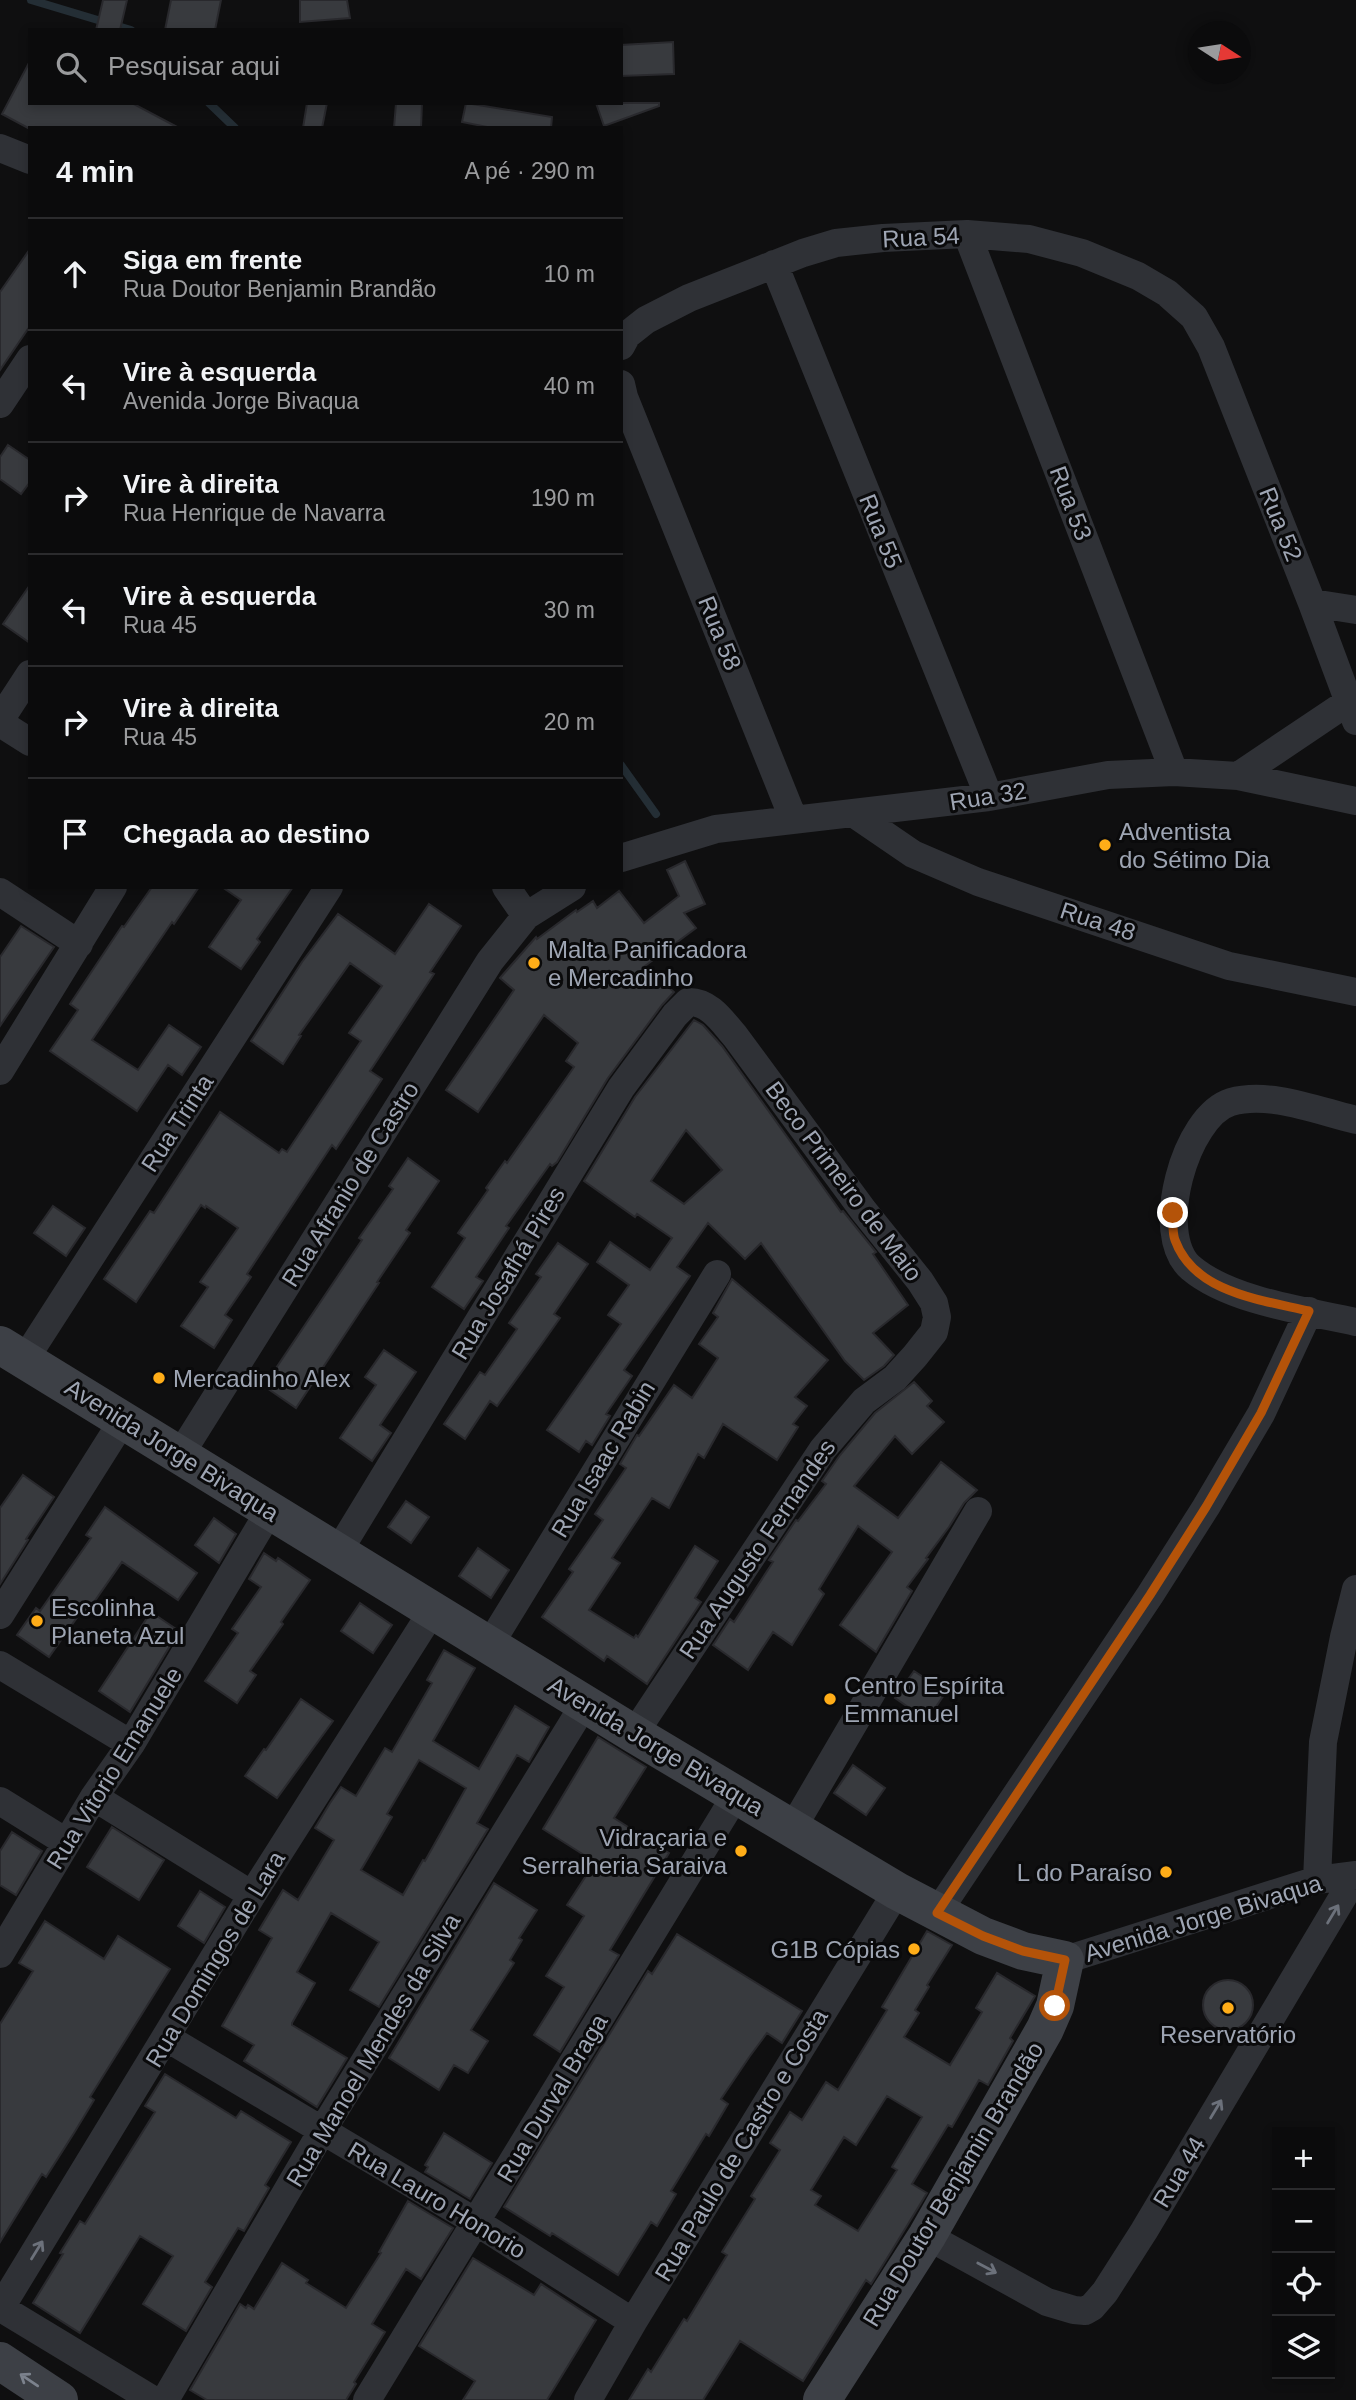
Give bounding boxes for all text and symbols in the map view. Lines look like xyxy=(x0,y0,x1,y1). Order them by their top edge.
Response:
north arrow xyxy=(1188,21,1251,84)
search box xyxy=(28,28,623,105)
icon: search xyxy=(52,48,90,86)
text: Pesquisar aqui xyxy=(108,51,280,81)
text: 4 min xyxy=(56,155,134,188)
text: A pé · 290 m xyxy=(465,158,595,184)
street label: Rua 54 xyxy=(882,221,960,253)
text: Siga em frente xyxy=(123,245,302,275)
icon: ahead xyxy=(56,255,94,293)
text: 10 m xyxy=(544,261,595,287)
text: Rua Doutor Benjamin Brandão xyxy=(123,276,436,302)
text: Vire à esquerda xyxy=(123,357,316,387)
icon: left xyxy=(56,367,94,405)
text: 40 m xyxy=(544,373,595,399)
text: Avenida Jorge Bivaqua xyxy=(123,388,359,414)
street label: Rua 53 xyxy=(1045,462,1097,544)
text: Vire à direita xyxy=(123,469,279,499)
icon: right xyxy=(56,479,94,517)
street label: Rua 52 xyxy=(1254,483,1308,565)
text: 190 m xyxy=(531,485,595,511)
street label: Rua 55 xyxy=(854,490,908,572)
text: Rua Henrique de Navarra xyxy=(123,500,385,526)
text: Vire à esquerda xyxy=(123,581,316,611)
icon: left xyxy=(56,591,94,629)
street label: Rua 58 xyxy=(693,592,747,674)
text: 30 m xyxy=(544,597,595,623)
text: Rua 45 xyxy=(123,612,197,638)
text: Vire à direita xyxy=(123,693,279,723)
icon: right xyxy=(56,703,94,741)
text: 20 m xyxy=(544,709,595,735)
text: Rua 45 xyxy=(123,724,197,750)
street label: Rua 32 xyxy=(948,777,1028,815)
icon: arrive xyxy=(56,815,94,853)
place label: Adventista do Sétimo Dia xyxy=(1119,818,1270,873)
text: Chegada ao destino xyxy=(123,819,370,849)
marker: Adventista do Sétimo Dia xyxy=(1097,837,1113,853)
street label: Rua 48 xyxy=(1057,896,1139,946)
place label: Malta Panificadora e Mercadinho xyxy=(548,936,747,991)
marker: Malta Panificadora e Mercadinho xyxy=(526,955,542,971)
street label: Rua Trinta xyxy=(136,1069,219,1177)
street label: Beco Primeiro de Maio xyxy=(760,1076,928,1286)
street label: Rua Afranio de Castro xyxy=(276,1077,424,1291)
street label: Rua Josafhá Pires xyxy=(446,1182,570,1364)
route end xyxy=(1157,1197,1188,1228)
place label: Mercadinho Alex xyxy=(173,1365,350,1392)
marker: Mercadinho Alex xyxy=(151,1370,167,1386)
street label: Avenida Jorge Bivaqua xyxy=(60,1373,284,1527)
street label: Rua Isaac Rabin xyxy=(546,1376,660,1542)
street label: Rua Augusto Fernandes xyxy=(673,1434,841,1664)
place label: Escolinha Planeta Azul xyxy=(51,1594,184,1649)
marker: Escolinha Planeta Azul xyxy=(29,1613,45,1629)
street label: Rua Vitorio Emanuele xyxy=(41,1662,187,1874)
street label: Avenida Jorge Bivaqua xyxy=(543,1671,769,1821)
place label: Centro Espírita Emmanuel xyxy=(844,1672,1005,1727)
marker: Centro Espírita Emmanuel xyxy=(822,1691,838,1707)
place label: Vidraçaria e Serralheria Saraiva xyxy=(522,1824,728,1879)
marker: Vidraçaria e Serralheria Saraiva xyxy=(733,1843,749,1859)
street label: Rua Domingos de Lara xyxy=(140,1846,290,2072)
place label: L do Paraíso xyxy=(1017,1859,1152,1886)
marker: L do Paraíso xyxy=(1158,1864,1174,1880)
street label: Avenida Jorge Bivaqua xyxy=(1081,1869,1325,1967)
one-way arrow xyxy=(1327,1904,1340,1925)
street label: Rua Manoel Mendes da Silva xyxy=(281,1908,466,2191)
place label: G1B Cópias xyxy=(771,1936,900,1963)
marker: G1B Cópias xyxy=(906,1941,922,1957)
route start xyxy=(1039,1990,1070,2021)
marker: Reservatório xyxy=(1220,2000,1236,2016)
street label: Rua Paulo de Castro e Costa xyxy=(649,2004,833,2286)
street label: Rua Durval Braga xyxy=(491,2009,613,2187)
place label: Reservatório xyxy=(1160,2021,1296,2048)
street label: Rua Doutor Benjamin Brandão xyxy=(857,2037,1049,2331)
one-way arrow xyxy=(1210,2100,1224,2120)
map controls xyxy=(1272,2127,1335,2379)
button: + xyxy=(1272,2127,1335,2190)
street label: Rua 44 xyxy=(1147,2132,1211,2212)
street label: Rua Lauro Honorio xyxy=(343,2136,531,2264)
button: − xyxy=(1272,2190,1335,2253)
one-way arrow xyxy=(30,2240,44,2260)
button: locate xyxy=(1272,2253,1335,2316)
one-way arrow xyxy=(976,2261,997,2275)
button: layers xyxy=(1272,2316,1335,2379)
one-way arrow xyxy=(20,2373,39,2387)

